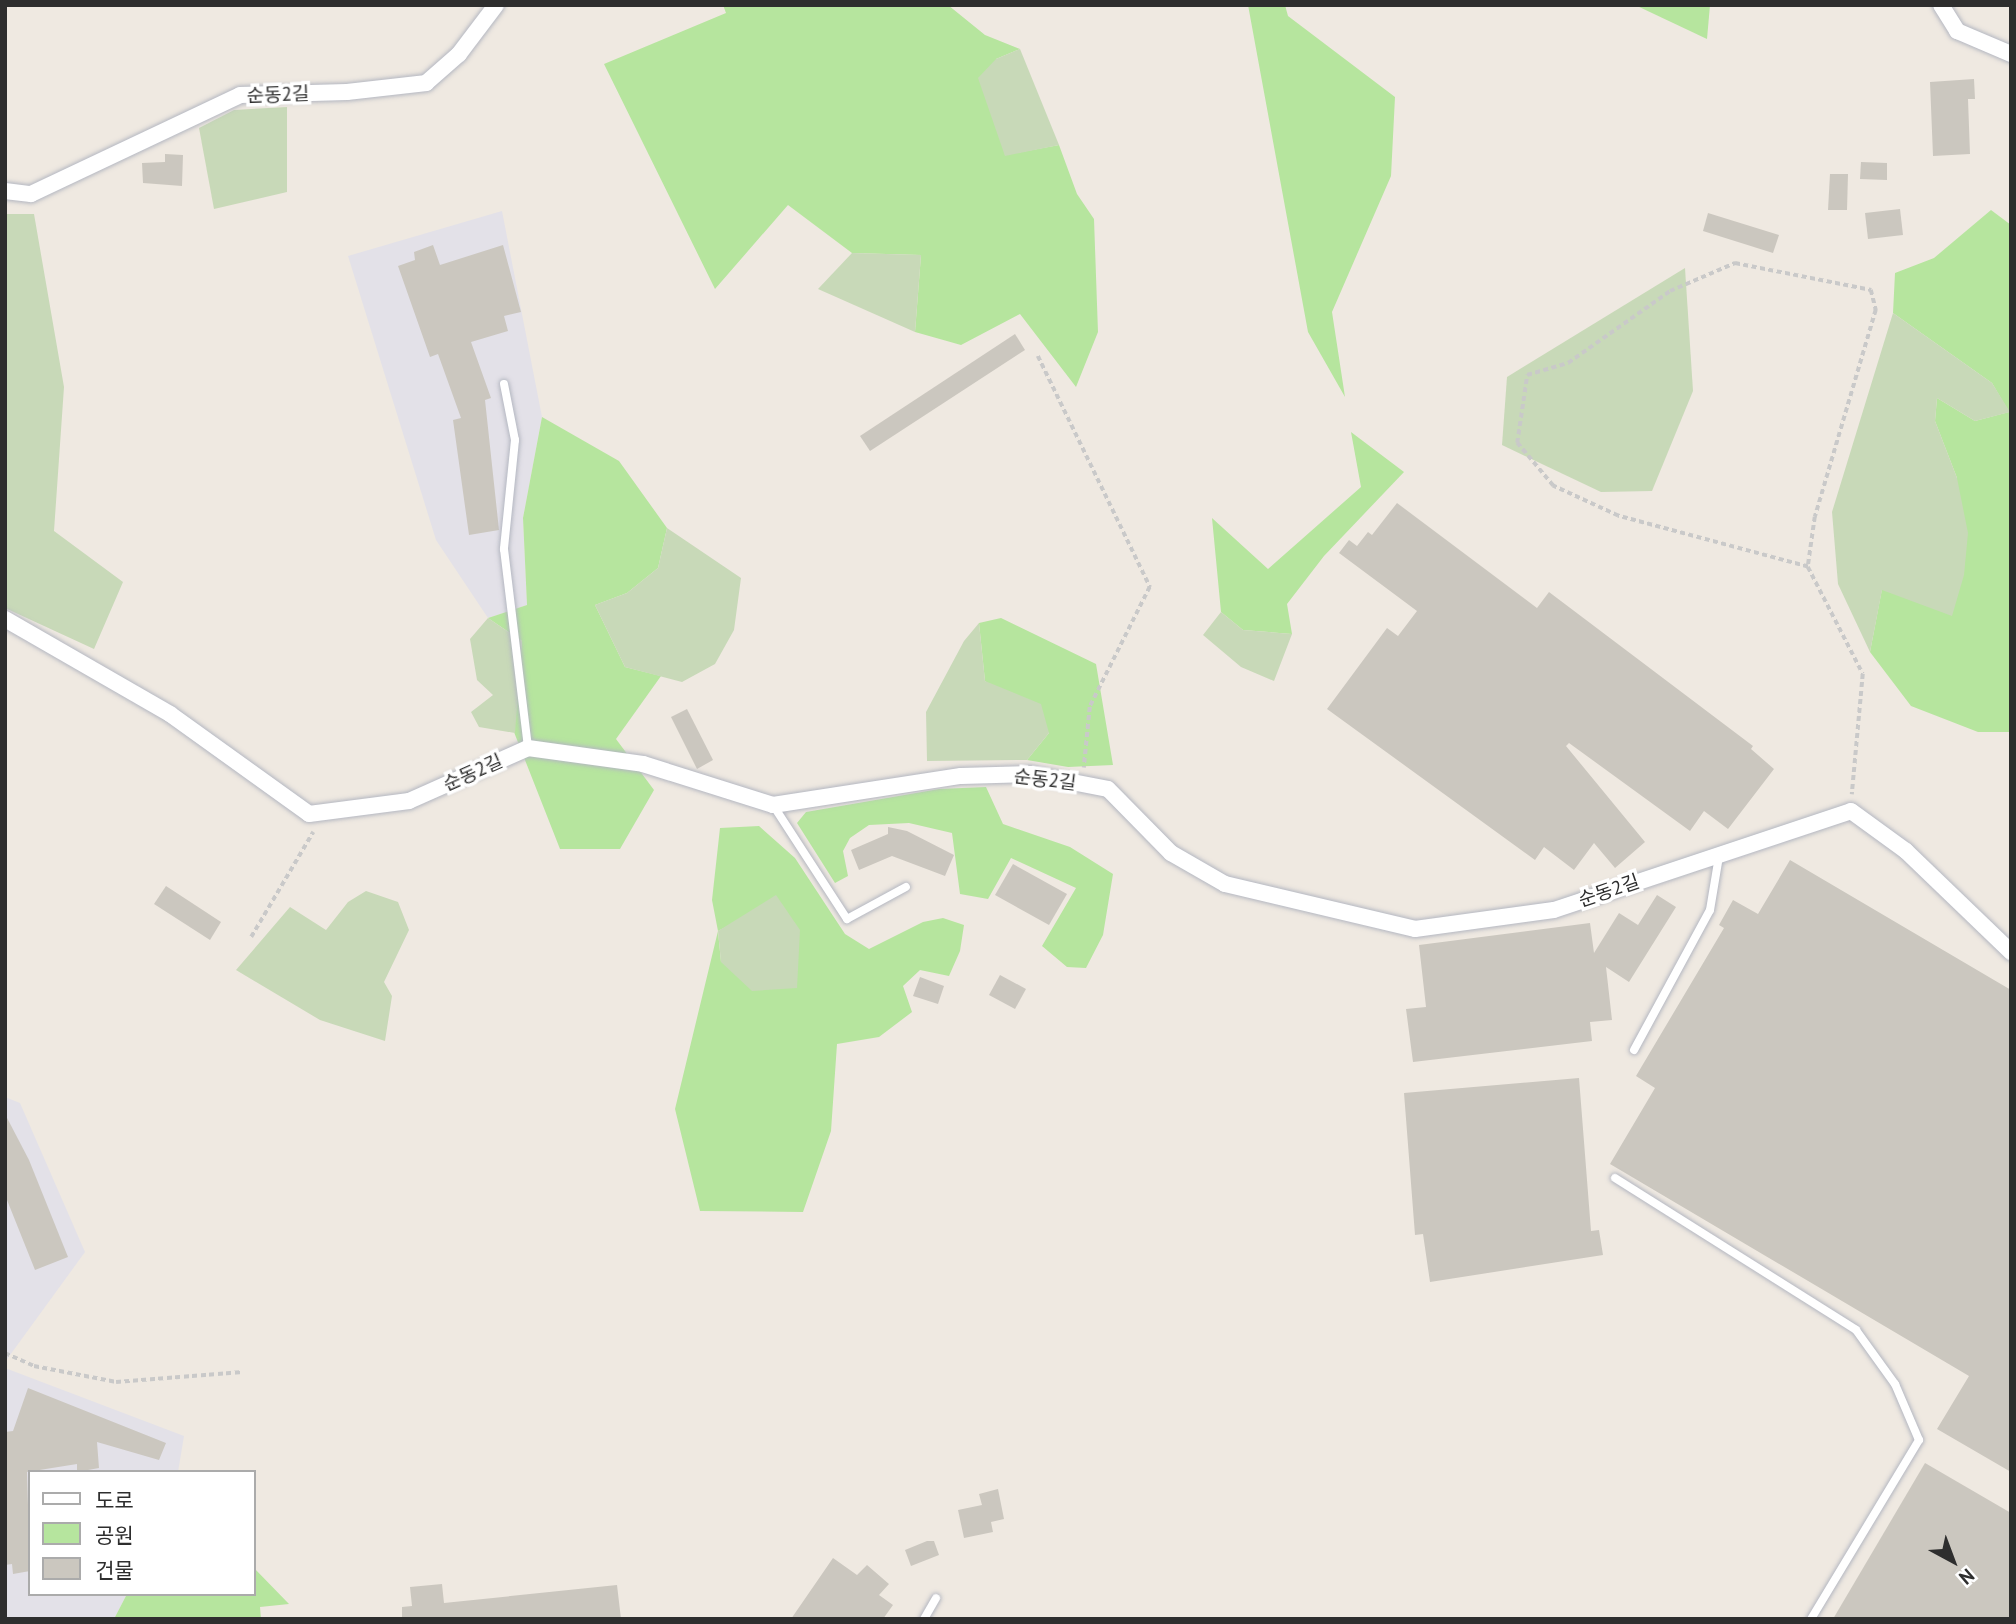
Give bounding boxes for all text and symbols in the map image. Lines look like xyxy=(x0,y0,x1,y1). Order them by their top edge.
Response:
street label: 순동2길 xyxy=(246,83,310,107)
street label: 순동2길 xyxy=(440,750,506,796)
street label: 순동2길 xyxy=(1012,765,1078,795)
street label: 순동2길 xyxy=(1576,870,1642,912)
legend xyxy=(28,1470,256,1596)
text: 도로 xyxy=(95,1487,134,1514)
text: 공원 xyxy=(95,1522,134,1549)
north arrow xyxy=(1918,1526,1988,1596)
text: 건물 xyxy=(95,1557,134,1584)
text: N xyxy=(1954,1564,1979,1590)

